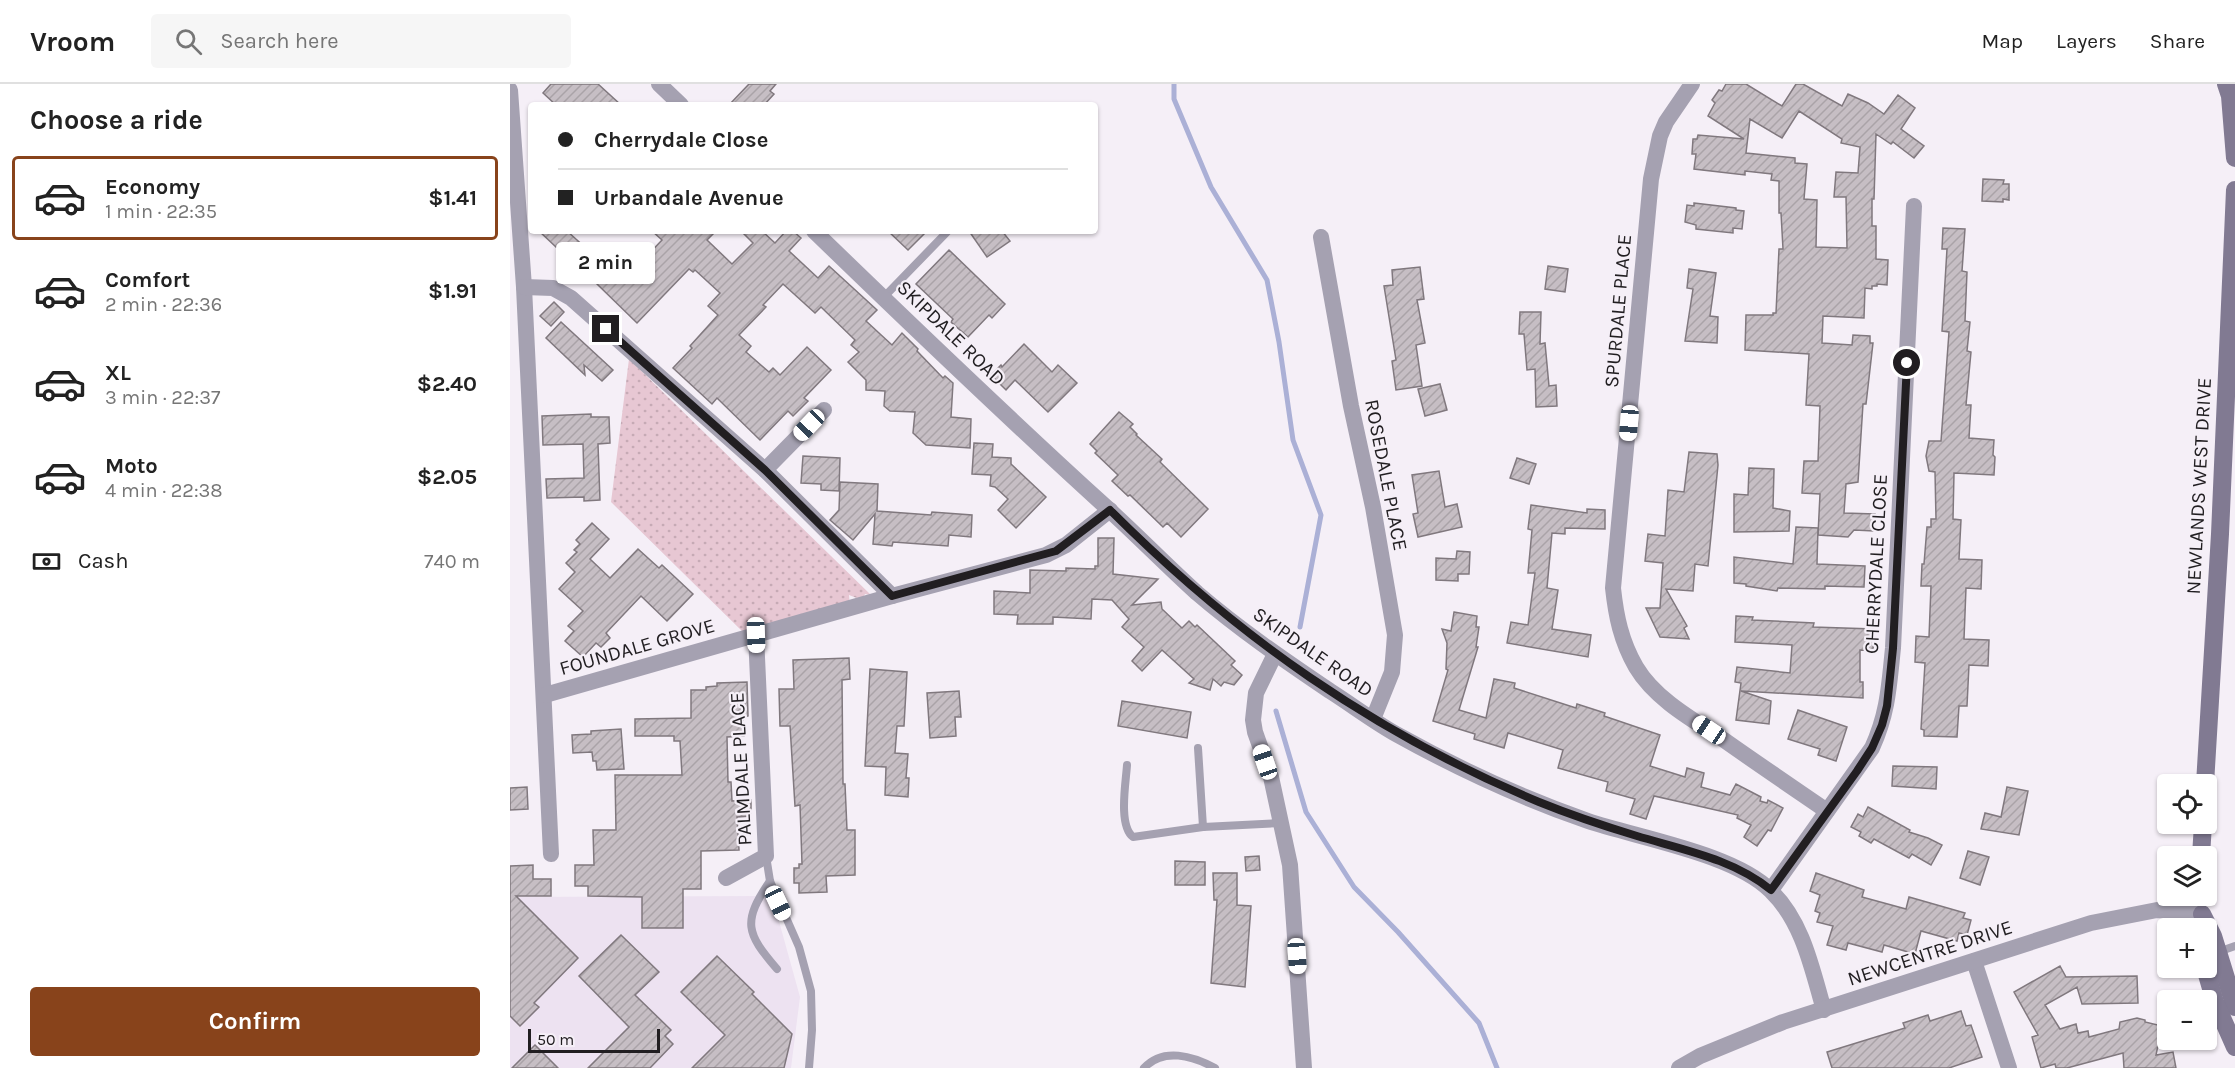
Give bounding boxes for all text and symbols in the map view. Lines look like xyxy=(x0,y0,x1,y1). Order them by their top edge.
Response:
search box xyxy=(151,14,571,68)
text: Vroom xyxy=(30,25,115,58)
icon: search xyxy=(172,25,205,58)
text: Search here xyxy=(220,28,339,54)
text: Map xyxy=(1981,29,2023,53)
text: Layers xyxy=(2056,29,2117,53)
text: Share xyxy=(2150,29,2205,53)
text: Choose a ride xyxy=(30,104,203,136)
text: Cherrydale Close xyxy=(594,127,768,153)
icon: car xyxy=(33,171,87,225)
text: Economy xyxy=(105,174,200,200)
text: $1.41 xyxy=(428,185,477,211)
text: Urbandale Avenue xyxy=(594,185,784,211)
text: 1 min · 22:35 xyxy=(105,200,217,223)
street label: SPURDALE PLACE xyxy=(1600,233,1636,389)
callout: 2 min xyxy=(556,242,656,284)
text: 2 min xyxy=(578,251,633,274)
icon: car xyxy=(33,264,87,318)
text: Comfort xyxy=(105,267,190,293)
street label: SKIPDALE ROAD xyxy=(892,276,1010,390)
text: $1.91 xyxy=(428,278,477,304)
text: 2 min · 22:36 xyxy=(105,293,222,316)
route end xyxy=(592,315,619,342)
route start xyxy=(1893,349,1920,376)
icon: car xyxy=(33,357,87,411)
text: XL xyxy=(105,360,131,386)
text: $2.40 xyxy=(417,371,477,397)
street label: NEWLANDS WEST DRIVE xyxy=(2182,377,2216,595)
text: 3 min · 22:37 xyxy=(105,386,220,409)
street label: ROSEDALE PLACE xyxy=(1360,397,1412,553)
car xyxy=(1618,404,1640,442)
car xyxy=(790,406,828,444)
icon: car xyxy=(33,450,87,504)
text: Moto xyxy=(105,453,158,479)
text: $2.05 xyxy=(417,464,477,490)
street label: CHERRYDALE CLOSE xyxy=(1860,473,1892,655)
text: 4 min · 22:38 xyxy=(105,479,223,502)
icon: cash xyxy=(30,545,63,578)
text: Cash xyxy=(78,548,128,574)
text: 740 m xyxy=(424,550,480,573)
street label: SKIPDALE ROAD xyxy=(1249,602,1377,702)
street label: FOUNDALE GROVE xyxy=(557,614,717,680)
car xyxy=(746,617,766,653)
street label: PALMDALE PLACE xyxy=(725,692,757,846)
car xyxy=(1689,712,1729,748)
car xyxy=(1251,742,1279,782)
map controls xyxy=(2157,774,2217,1050)
button: locate xyxy=(2157,774,2217,834)
button: layers xyxy=(2157,846,2217,906)
car xyxy=(762,883,794,923)
street label: NEWCENTRE DRIVE xyxy=(1845,916,2015,990)
button: + xyxy=(2157,918,2217,978)
car xyxy=(1287,937,1307,975)
button: Confirm xyxy=(30,987,480,1056)
button: − xyxy=(2157,990,2217,1050)
scale bar xyxy=(528,1026,660,1054)
text: 50 m xyxy=(537,1030,574,1049)

